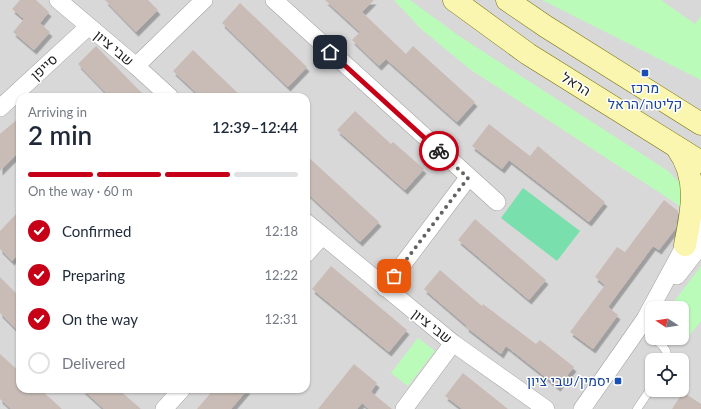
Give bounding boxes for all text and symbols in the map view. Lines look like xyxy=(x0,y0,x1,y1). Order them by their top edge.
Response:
street label: שבי ציון xyxy=(91,26,138,69)
pin xyxy=(313,35,347,69)
icon: home xyxy=(319,41,341,63)
street label: סייפן xyxy=(27,50,60,83)
street label: הראל xyxy=(558,68,594,99)
marker: מרכז קליטה/הראל xyxy=(640,68,650,78)
place label: מרכז קליטה/הראל xyxy=(608,79,682,112)
text: Arriving in xyxy=(28,104,87,120)
text: 12:39–12:44 xyxy=(212,118,298,136)
text: 2 min xyxy=(28,119,92,151)
courier xyxy=(419,131,459,171)
icon: bike xyxy=(428,140,450,162)
text: On the way · 60 m xyxy=(28,183,133,199)
icon: check xyxy=(28,220,50,242)
text: Confirmed xyxy=(62,222,131,240)
text: 12:18 xyxy=(265,223,298,239)
pin xyxy=(377,259,411,293)
icon: check xyxy=(28,264,50,286)
icon: bag xyxy=(383,265,405,287)
text: Preparing xyxy=(62,266,125,284)
text: 12:22 xyxy=(265,267,298,283)
north arrow xyxy=(645,301,689,345)
map controls xyxy=(645,301,689,397)
street label: שבי ציון xyxy=(409,305,456,347)
icon: check xyxy=(28,308,50,330)
text: On the way xyxy=(62,310,138,328)
text: 12:31 xyxy=(265,311,298,327)
button: locate xyxy=(645,353,689,397)
text: Delivered xyxy=(62,354,125,372)
place label: יסמין/שבי ציון xyxy=(527,372,610,389)
marker: יסמין/שבי ציון xyxy=(613,376,623,386)

